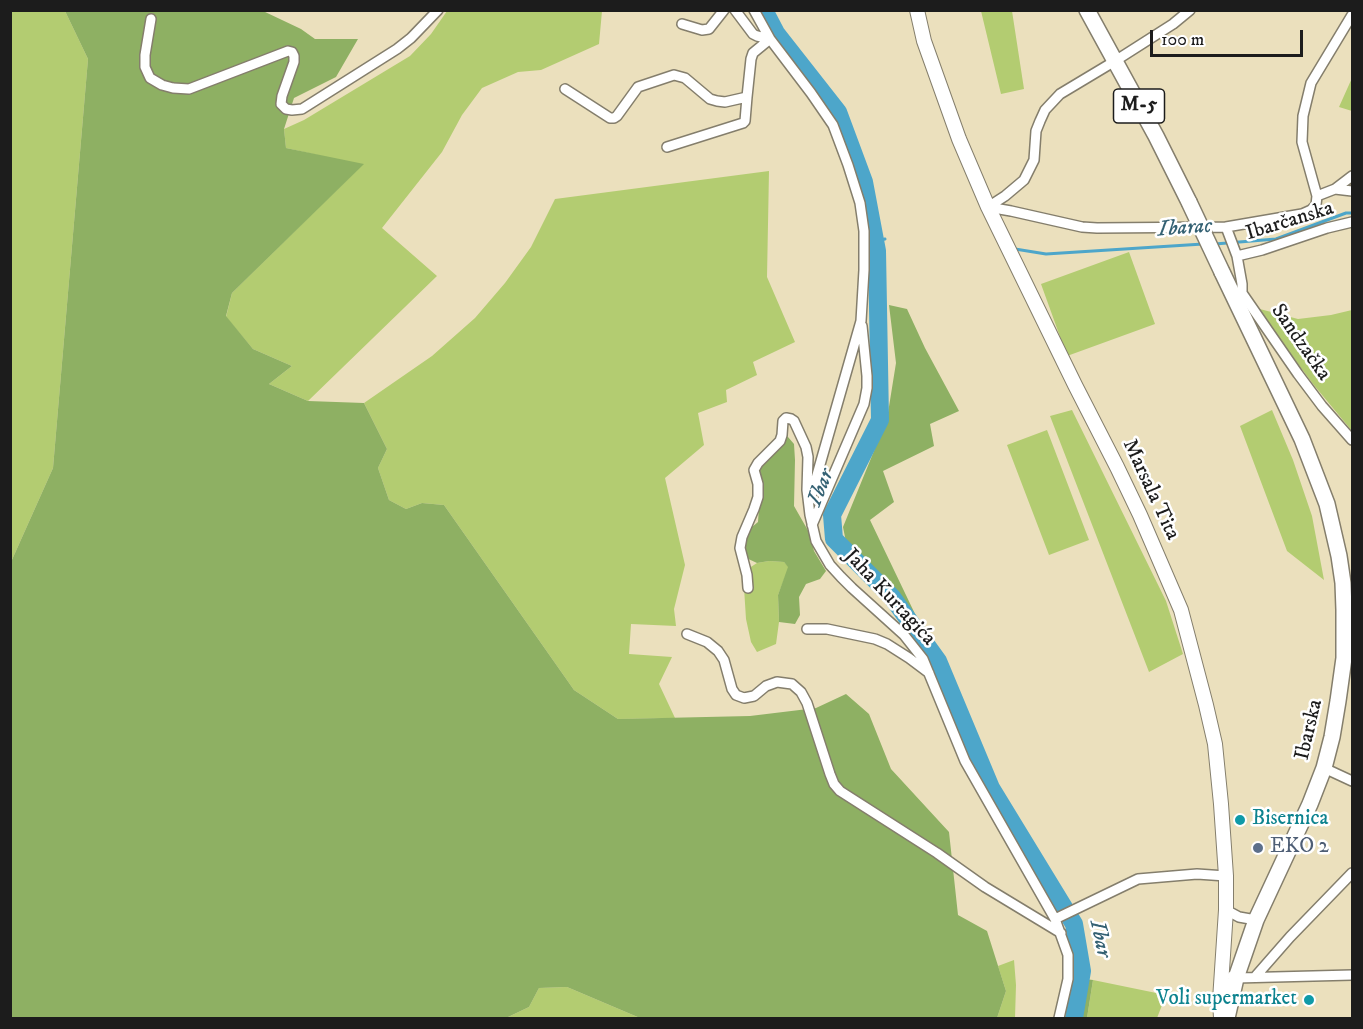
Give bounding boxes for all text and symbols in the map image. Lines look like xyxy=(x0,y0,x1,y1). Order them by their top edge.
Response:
scale bar xyxy=(1153,18,1306,56)
text: 100 m xyxy=(1161,29,1204,51)
road number: M-5 xyxy=(1114,89,1164,123)
street label: Ibarčanska xyxy=(1243,197,1337,247)
water label: Ibarac xyxy=(1157,214,1213,244)
street label: Sandzačka xyxy=(1265,300,1335,386)
street label: Marsala Tita xyxy=(1116,436,1184,544)
water label: Ibar xyxy=(803,466,841,510)
street label: Jaha Kurtagića xyxy=(838,544,940,652)
street label: Ibarska xyxy=(1291,697,1329,763)
place label: Bisernica xyxy=(1252,807,1328,833)
marker: Bisernica xyxy=(1233,813,1247,827)
place label: EKO 2 xyxy=(1270,835,1329,861)
marker: EKO 2 xyxy=(1251,841,1265,855)
water label: Ibar xyxy=(1082,918,1116,960)
place label: Voli supermarket xyxy=(1156,987,1297,1013)
marker: Voli supermarket xyxy=(1302,993,1316,1007)

